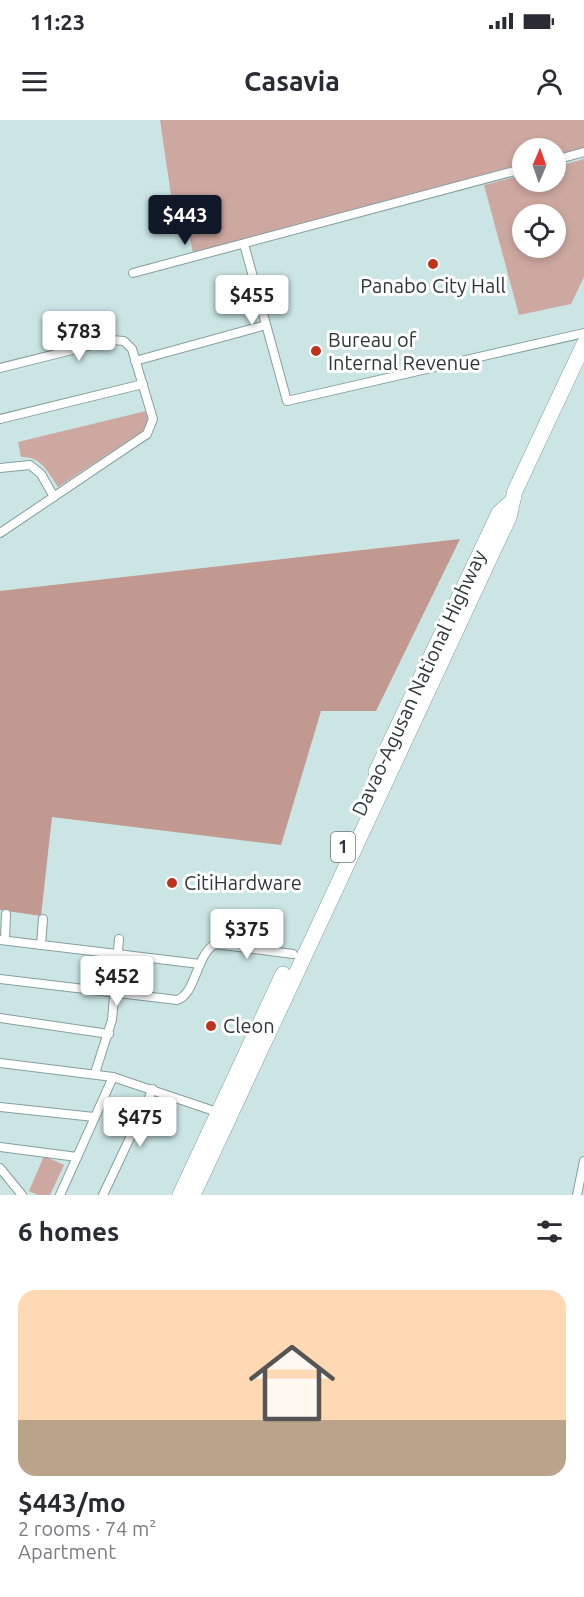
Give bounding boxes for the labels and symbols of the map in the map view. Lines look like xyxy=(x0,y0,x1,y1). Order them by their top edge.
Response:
north arrow xyxy=(512,138,566,192)
pin: $443 xyxy=(149,195,221,246)
marker: Panabo City Hall xyxy=(426,257,440,271)
place label: Panabo City Hall xyxy=(360,274,506,297)
pin: $455 xyxy=(216,275,288,326)
pin: $783 xyxy=(43,311,115,362)
place label: Bureau of Internal Revenue xyxy=(328,328,481,374)
marker: Bureau of Internal Revenue xyxy=(309,344,323,358)
street label: Davao-Agusan National Highway xyxy=(347,546,490,819)
road number: 1 xyxy=(331,832,355,862)
place label: CitiHardware xyxy=(184,871,302,894)
marker: CitiHardware xyxy=(165,876,179,890)
pin: $375 xyxy=(211,909,283,960)
pin: $452 xyxy=(81,956,153,1007)
place label: Cleon xyxy=(223,1014,275,1037)
marker: Cleon xyxy=(204,1019,218,1033)
pin: $475 xyxy=(104,1097,176,1148)

